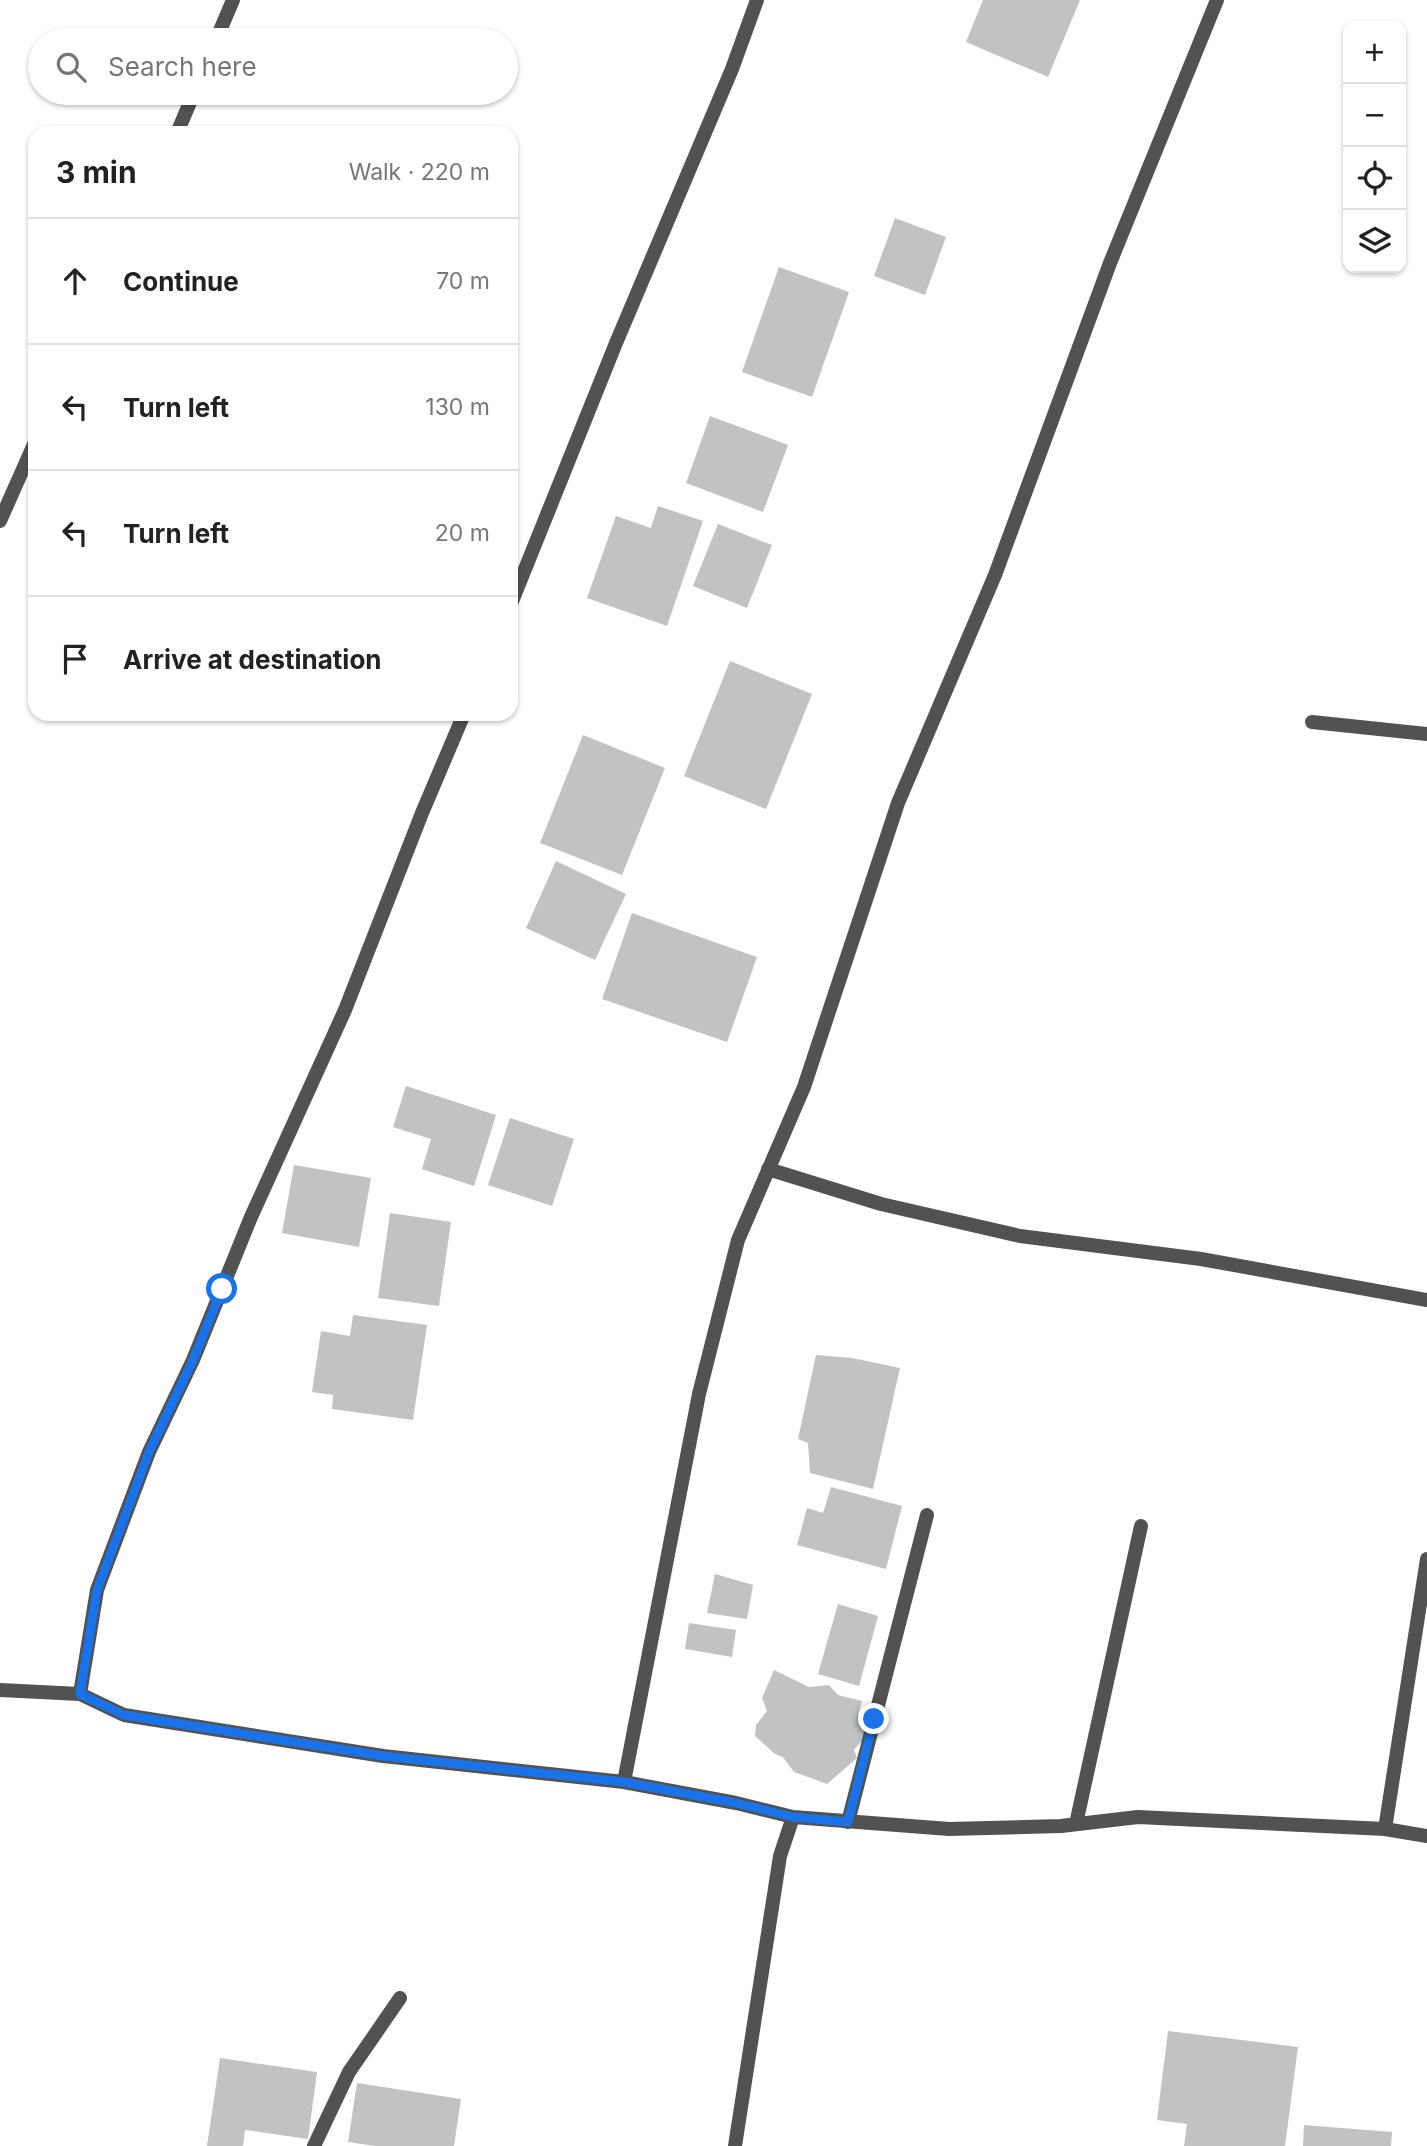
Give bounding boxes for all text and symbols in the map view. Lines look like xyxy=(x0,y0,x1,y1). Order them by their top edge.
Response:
map controls xyxy=(1343,21,1406,273)
button: + xyxy=(1343,21,1406,84)
search box xyxy=(28,28,518,105)
icon: search xyxy=(52,48,90,86)
text: Search here xyxy=(108,51,257,82)
button: − xyxy=(1343,84,1406,147)
button: locate xyxy=(1343,147,1406,210)
text: 3 min xyxy=(56,154,137,190)
text: Walk · 220 m xyxy=(349,158,490,186)
button: layers xyxy=(1343,210,1406,273)
icon: ahead xyxy=(56,262,94,300)
text: Continue xyxy=(123,266,239,297)
text: 70 m xyxy=(436,267,490,295)
icon: left xyxy=(56,388,94,426)
text: Turn left xyxy=(123,392,229,423)
text: 130 m xyxy=(425,393,490,421)
icon: left xyxy=(56,514,94,552)
text: Turn left xyxy=(123,518,229,549)
text: 20 m xyxy=(435,519,490,547)
icon: arrive xyxy=(56,640,94,678)
text: Arrive at destination xyxy=(123,644,382,675)
route start xyxy=(206,1273,237,1304)
route end xyxy=(858,1703,889,1734)

